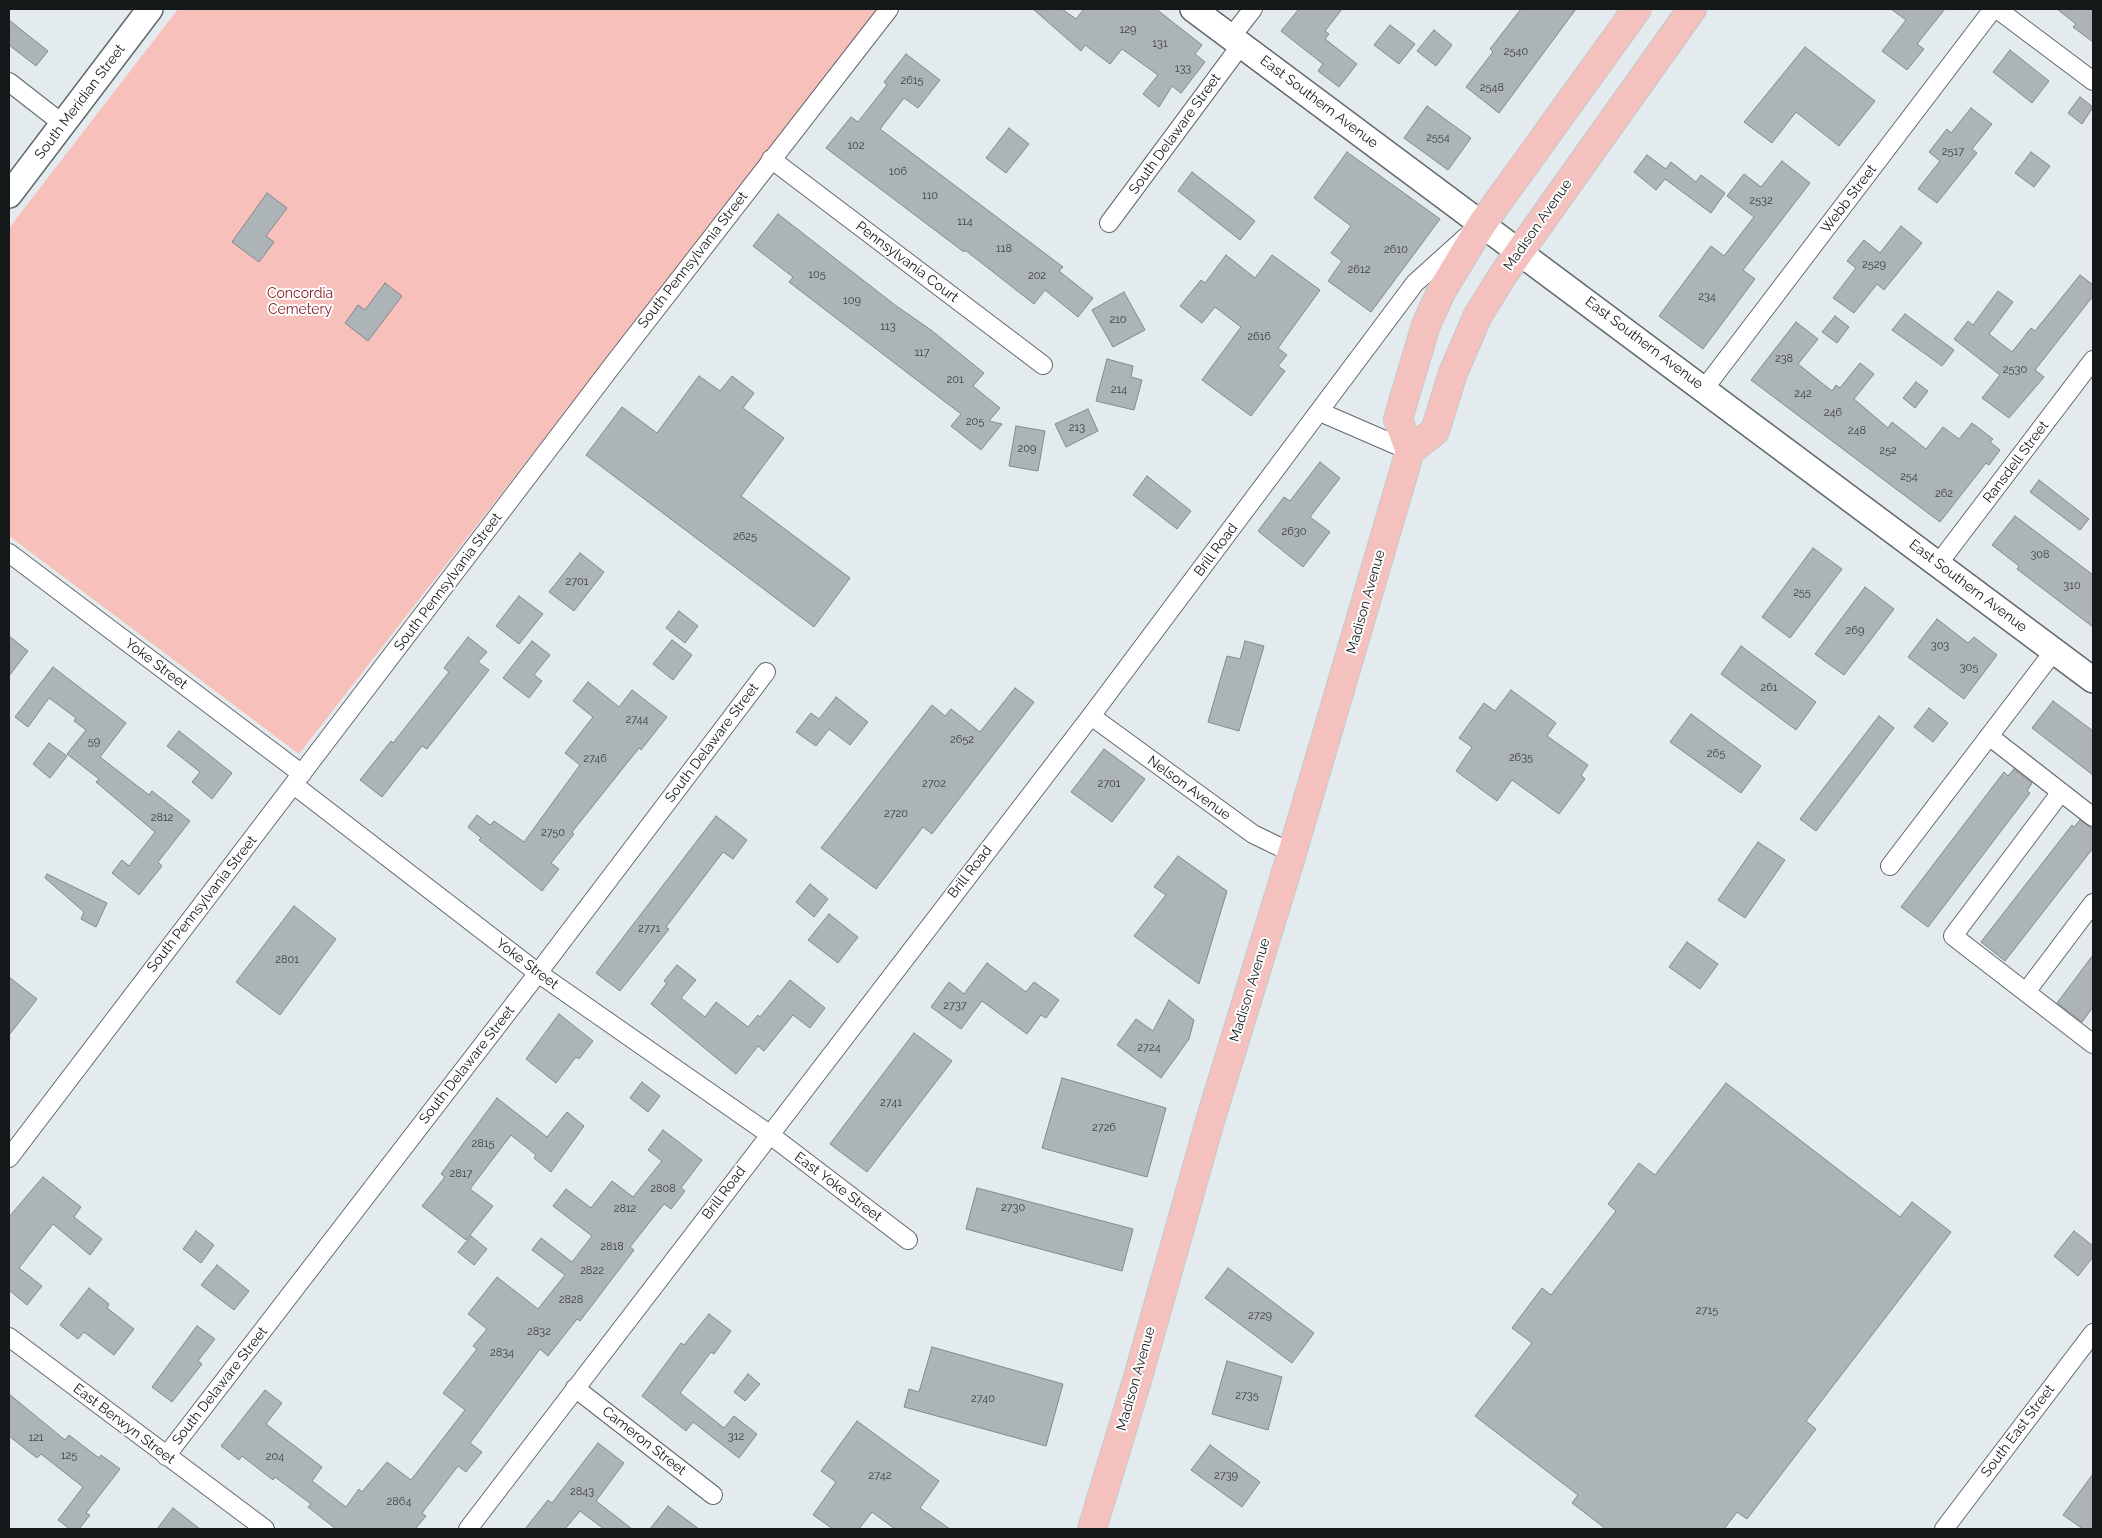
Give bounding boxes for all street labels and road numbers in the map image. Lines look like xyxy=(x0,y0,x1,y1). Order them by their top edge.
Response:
street label: South Meridian Street xyxy=(31,41,129,163)
street label: East Southern Avenue xyxy=(1257,52,1381,152)
street label: South Delaware Street xyxy=(1126,70,1224,198)
street label: Webb Street xyxy=(1818,161,1880,237)
street label: Madison Avenue xyxy=(1500,176,1576,274)
street label: South Pennsylvania Street xyxy=(634,188,752,332)
street label: Pennsylvania Court xyxy=(852,218,962,306)
street label: East Southern Avenue xyxy=(1582,293,1706,393)
street label: Ransdell Street xyxy=(1980,418,2052,506)
street label: South Pennsylvania Street xyxy=(391,510,505,654)
street label: Brill Road xyxy=(1191,520,1241,580)
street label: East Southern Avenue xyxy=(1906,536,2030,636)
street label: Madison Avenue xyxy=(1343,548,1389,656)
street label: Yoke Street xyxy=(121,635,191,693)
street label: South Delaware Street xyxy=(662,680,762,806)
street label: Nelson Avenue xyxy=(1144,752,1234,824)
street label: South Pennsylvania Street xyxy=(143,832,261,976)
street label: Brill Road xyxy=(944,842,996,902)
street label: Yoke Street xyxy=(492,935,562,993)
street label: Madison Avenue xyxy=(1226,936,1274,1044)
street label: South Delaware Street xyxy=(416,1003,518,1127)
street label: East Yoke Street xyxy=(791,1149,885,1225)
street label: Brill Road xyxy=(699,1163,749,1223)
street label: South Delaware Street xyxy=(169,1324,271,1448)
street label: Madison Avenue xyxy=(1113,1325,1159,1433)
street label: East Berwyn Street xyxy=(70,1380,178,1468)
street label: South East Street xyxy=(1978,1381,2058,1481)
street label: Cameron Street xyxy=(599,1403,689,1479)

